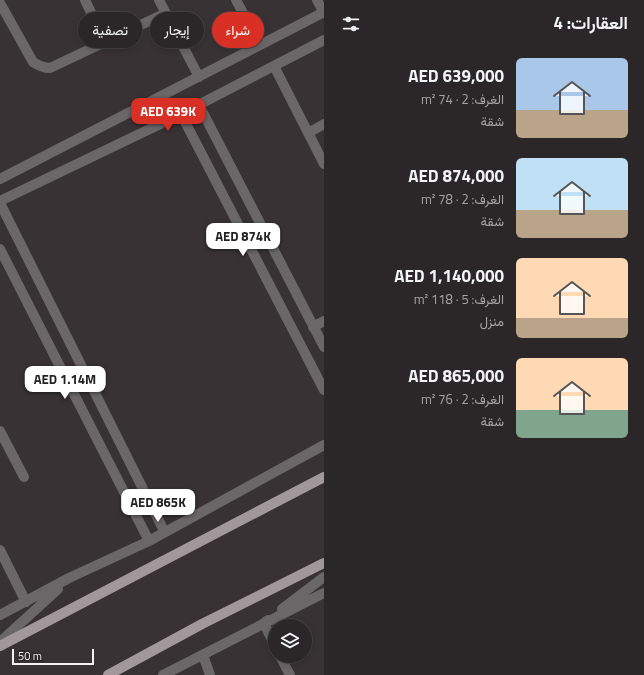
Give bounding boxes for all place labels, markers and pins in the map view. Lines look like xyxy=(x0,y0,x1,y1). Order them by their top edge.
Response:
pin: AED 639K xyxy=(127,98,209,132)
pin: AED 874K xyxy=(202,223,284,257)
pin: AED 1.14M xyxy=(19,366,111,400)
pin: AED 865K xyxy=(117,489,199,523)

